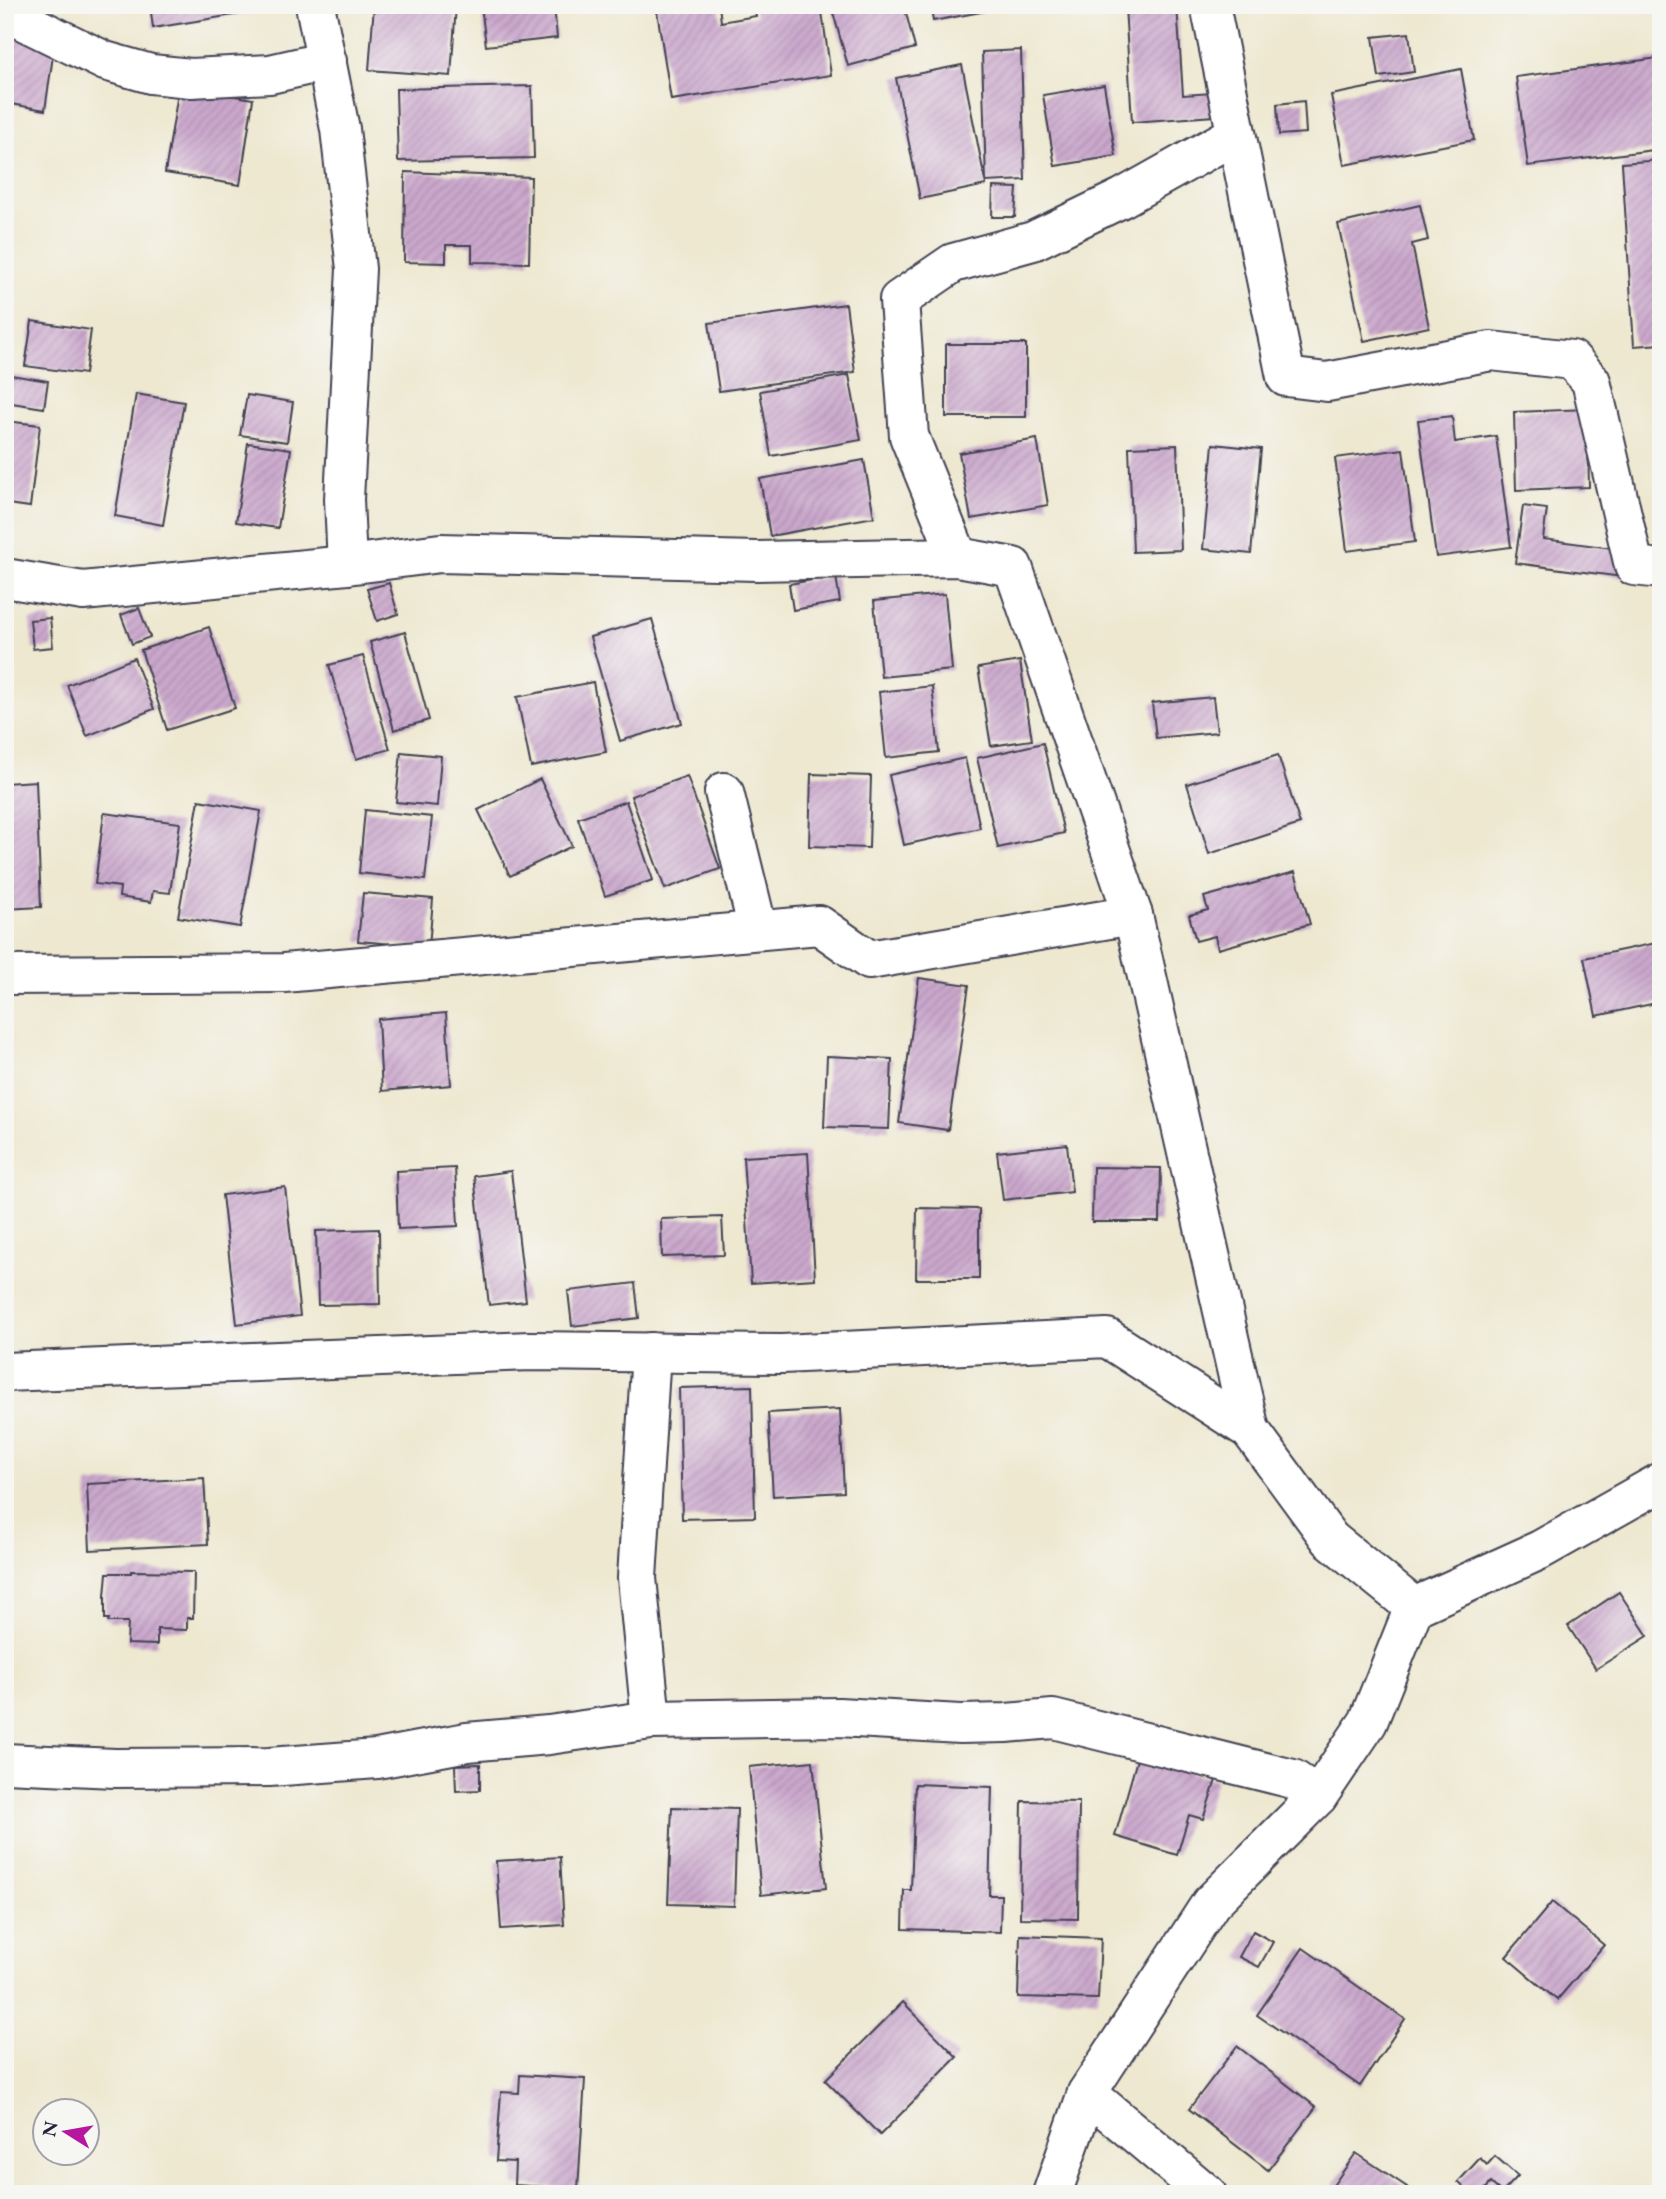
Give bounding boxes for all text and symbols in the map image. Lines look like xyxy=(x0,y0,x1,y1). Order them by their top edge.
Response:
north arrow xyxy=(32,2098,102,2168)
text: N xyxy=(36,2118,64,2139)

